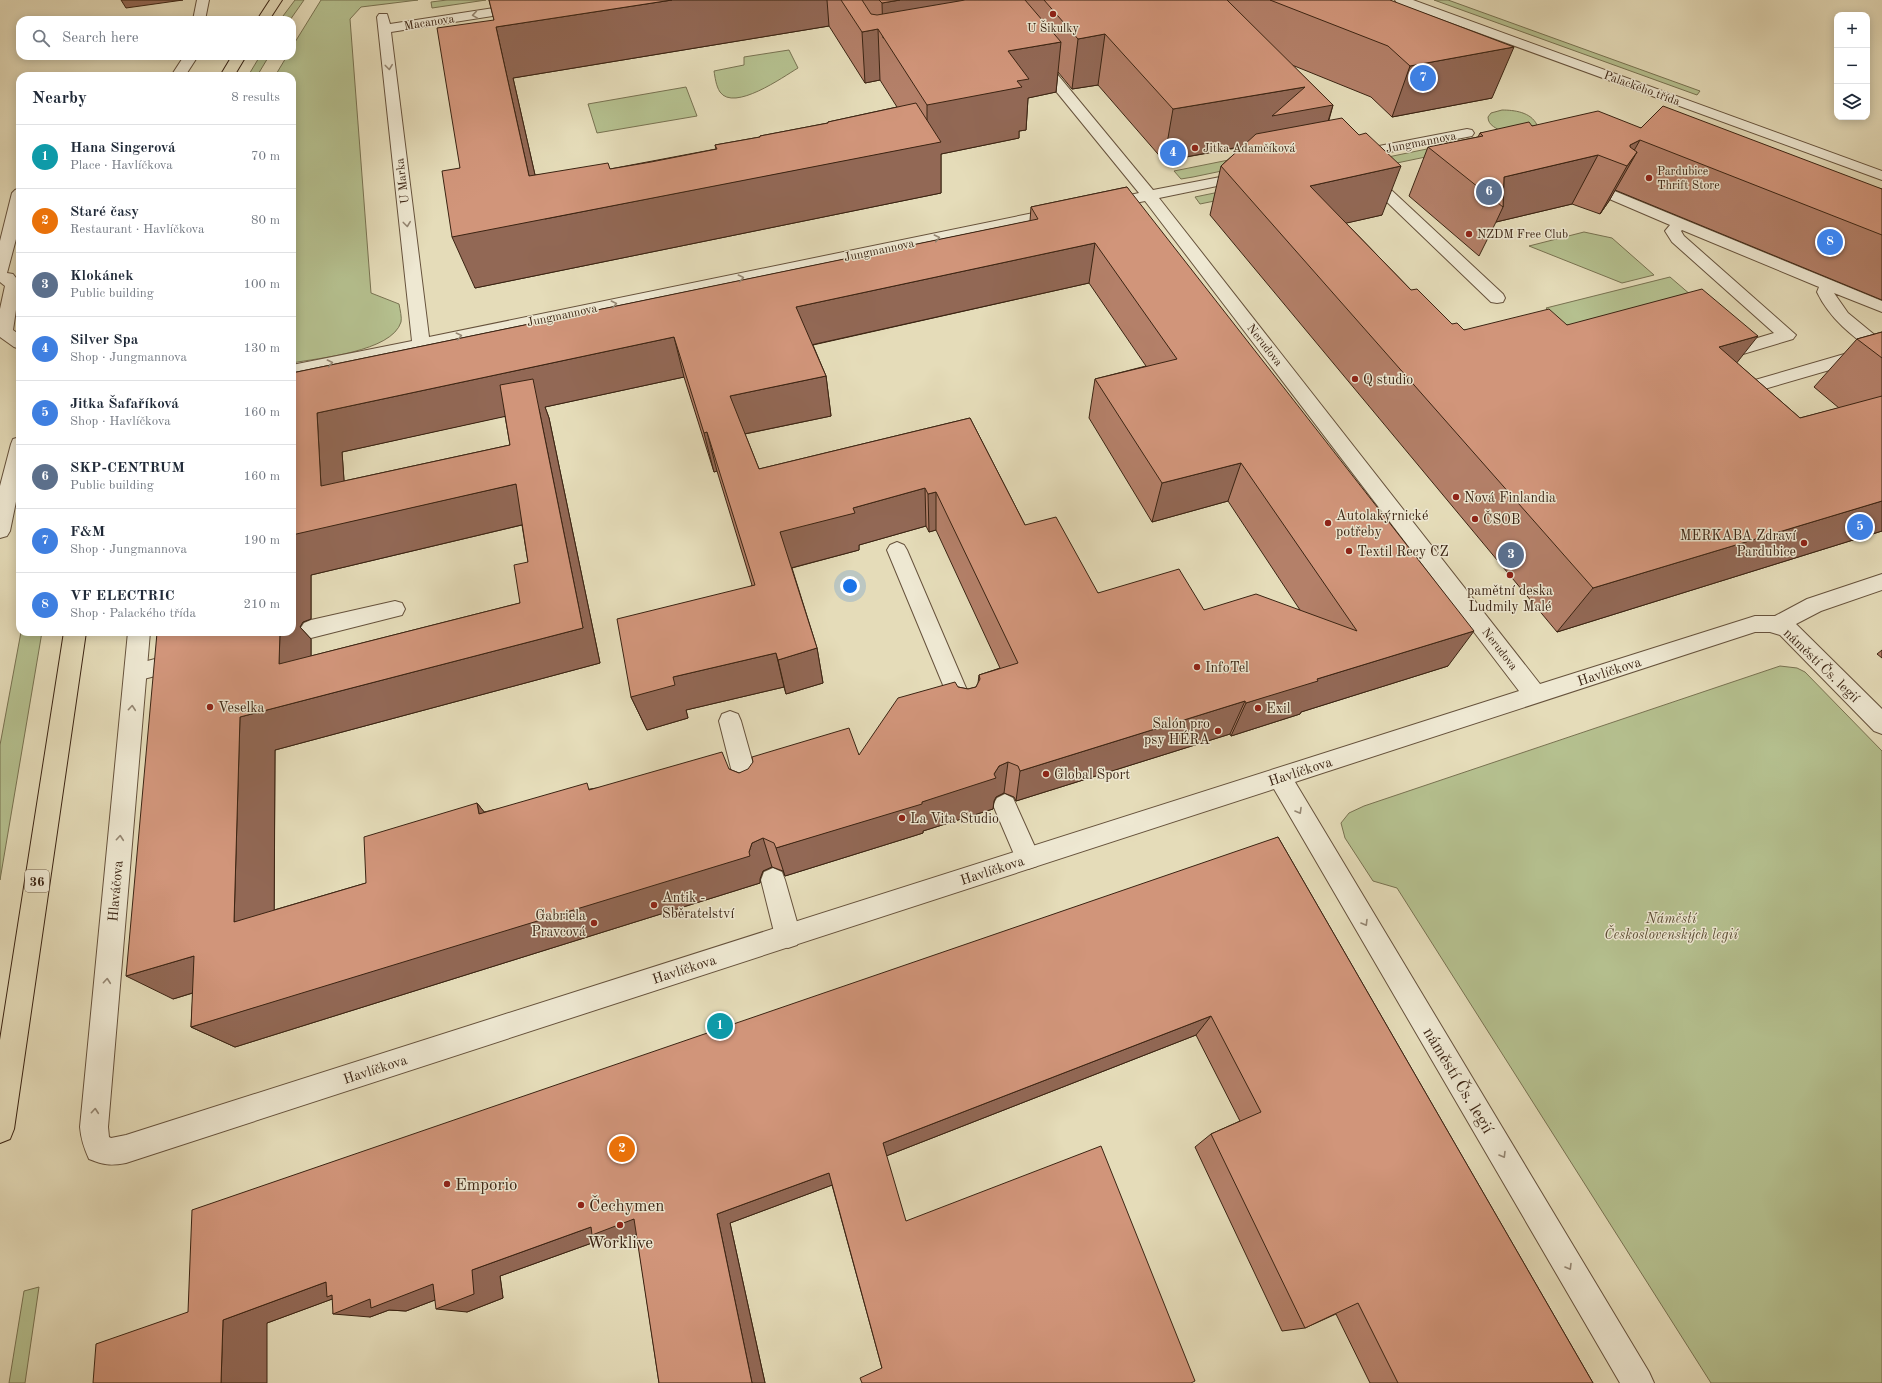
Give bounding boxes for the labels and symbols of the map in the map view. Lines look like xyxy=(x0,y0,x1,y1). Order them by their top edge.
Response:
marker: U Šikulky xyxy=(1048,9,1058,19)
one-way arrow xyxy=(472,10,478,19)
street label: Macanova xyxy=(403,13,455,33)
place label: U Šikulky xyxy=(1027,19,1080,35)
pin: 7 xyxy=(1410,63,1436,93)
one-way arrow xyxy=(384,64,393,70)
street label: Palackého třída xyxy=(1602,70,1681,108)
street label: Jungmannova xyxy=(1385,130,1458,156)
pin: 4 xyxy=(1160,138,1186,168)
marker: Jitka Adamčíková xyxy=(1190,143,1200,153)
place label: Jitka Adamčíková xyxy=(1203,143,1295,155)
street label: U Marka xyxy=(394,157,412,204)
place label: Pardubice Thrift Store xyxy=(1657,166,1720,192)
marker: Pardubice Thrift Store xyxy=(1644,173,1654,183)
pin: 6 xyxy=(1476,177,1502,207)
one-way arrow xyxy=(402,221,411,227)
pin: 8 xyxy=(1817,227,1843,257)
marker: NZDM Free Club xyxy=(1464,229,1474,239)
place label: NZDM Free Club xyxy=(1477,229,1568,241)
one-way arrow xyxy=(934,235,940,243)
street label: Jungmannova xyxy=(843,238,916,264)
one-way arrow xyxy=(738,275,744,283)
one-way arrow xyxy=(611,301,617,309)
street label: Jungmannova xyxy=(526,303,599,329)
street label: Nerudova xyxy=(1244,322,1284,369)
one-way arrow xyxy=(456,332,462,341)
one-way arrow xyxy=(327,360,333,368)
place label: Q studio xyxy=(1363,373,1413,387)
marker: Q studio xyxy=(1350,374,1360,384)
place label: Nová Finlandia xyxy=(1464,491,1556,505)
marker: Nová Finlandia xyxy=(1451,492,1461,502)
place label: Autolakýrnické potřeby xyxy=(1336,509,1428,539)
place label: ČSOB xyxy=(1483,510,1521,527)
pin: 5 xyxy=(1847,512,1873,542)
marker: ČSOB xyxy=(1470,514,1480,524)
marker: Autolakýrnické potřeby xyxy=(1323,518,1333,528)
place label: MERKABA Zdraví Pardubice xyxy=(1680,529,1796,559)
marker: MERKABA Zdraví Pardubice xyxy=(1799,538,1809,548)
pin: 3 xyxy=(1498,540,1524,570)
place label: Textil Recy CZ xyxy=(1357,545,1449,559)
marker: Textil Recy CZ xyxy=(1344,546,1354,556)
marker: pamětní deska Ludmily Malé xyxy=(1505,570,1515,580)
your location xyxy=(840,576,860,596)
place label: pamětní deska Ludmily Malé xyxy=(1467,584,1553,614)
street label: náměstí Čs. legií xyxy=(1781,624,1864,705)
street label: Nerudova xyxy=(1479,626,1519,673)
street label: Havlíčkova xyxy=(1576,655,1643,689)
place label: InfoTel xyxy=(1205,661,1249,675)
marker: InfoTel xyxy=(1192,662,1202,672)
place label: Veselka xyxy=(218,701,264,715)
marker: Veselka xyxy=(205,702,215,712)
place label: Exil xyxy=(1266,702,1291,716)
marker: Exil xyxy=(1253,703,1263,713)
one-way arrow xyxy=(128,705,137,711)
place label: Salón pro psy HÉRA xyxy=(1144,717,1210,747)
marker: Salón pro psy HÉRA xyxy=(1213,726,1223,736)
street label: Havlíčkova xyxy=(1267,755,1334,789)
place label: Global Sport xyxy=(1054,768,1130,782)
marker: Global Sport xyxy=(1041,769,1051,779)
one-way arrow xyxy=(1294,807,1301,814)
place label: La Vita Studio xyxy=(910,812,999,826)
marker: La Vita Studio xyxy=(897,813,907,823)
one-way arrow xyxy=(116,835,125,841)
street label: Havlíčkova xyxy=(959,854,1026,888)
street label: Hlaváčova xyxy=(106,860,126,922)
road number: 36 xyxy=(25,870,49,892)
place label: Antik - Sběratelství xyxy=(662,891,734,921)
marker: Antik - Sběratelství xyxy=(649,900,659,910)
place label: Gabriela Pravcová xyxy=(531,909,586,939)
park label: Náměstí Československých legií xyxy=(1604,912,1739,943)
marker: Gabriela Pravcová xyxy=(589,918,599,928)
one-way arrow xyxy=(1361,919,1368,926)
street label: Havlíčkova xyxy=(651,953,718,987)
one-way arrow xyxy=(103,978,112,984)
pin: 1 xyxy=(707,1011,733,1041)
street label: náměstí Čs. legií xyxy=(1419,1023,1500,1137)
street label: Havlíčkova xyxy=(342,1053,409,1087)
one-way arrow xyxy=(91,1108,100,1114)
pin: 2 xyxy=(609,1134,635,1164)
one-way arrow xyxy=(1498,1151,1506,1158)
place label: Emporio xyxy=(455,1177,517,1194)
marker: Emporio xyxy=(442,1179,452,1189)
place label: Čechymen xyxy=(589,1194,664,1215)
marker: Čechymen xyxy=(576,1200,586,1210)
marker: Worklive xyxy=(615,1220,625,1230)
place label: Worklive xyxy=(587,1235,653,1252)
one-way arrow xyxy=(1565,1263,1572,1270)

